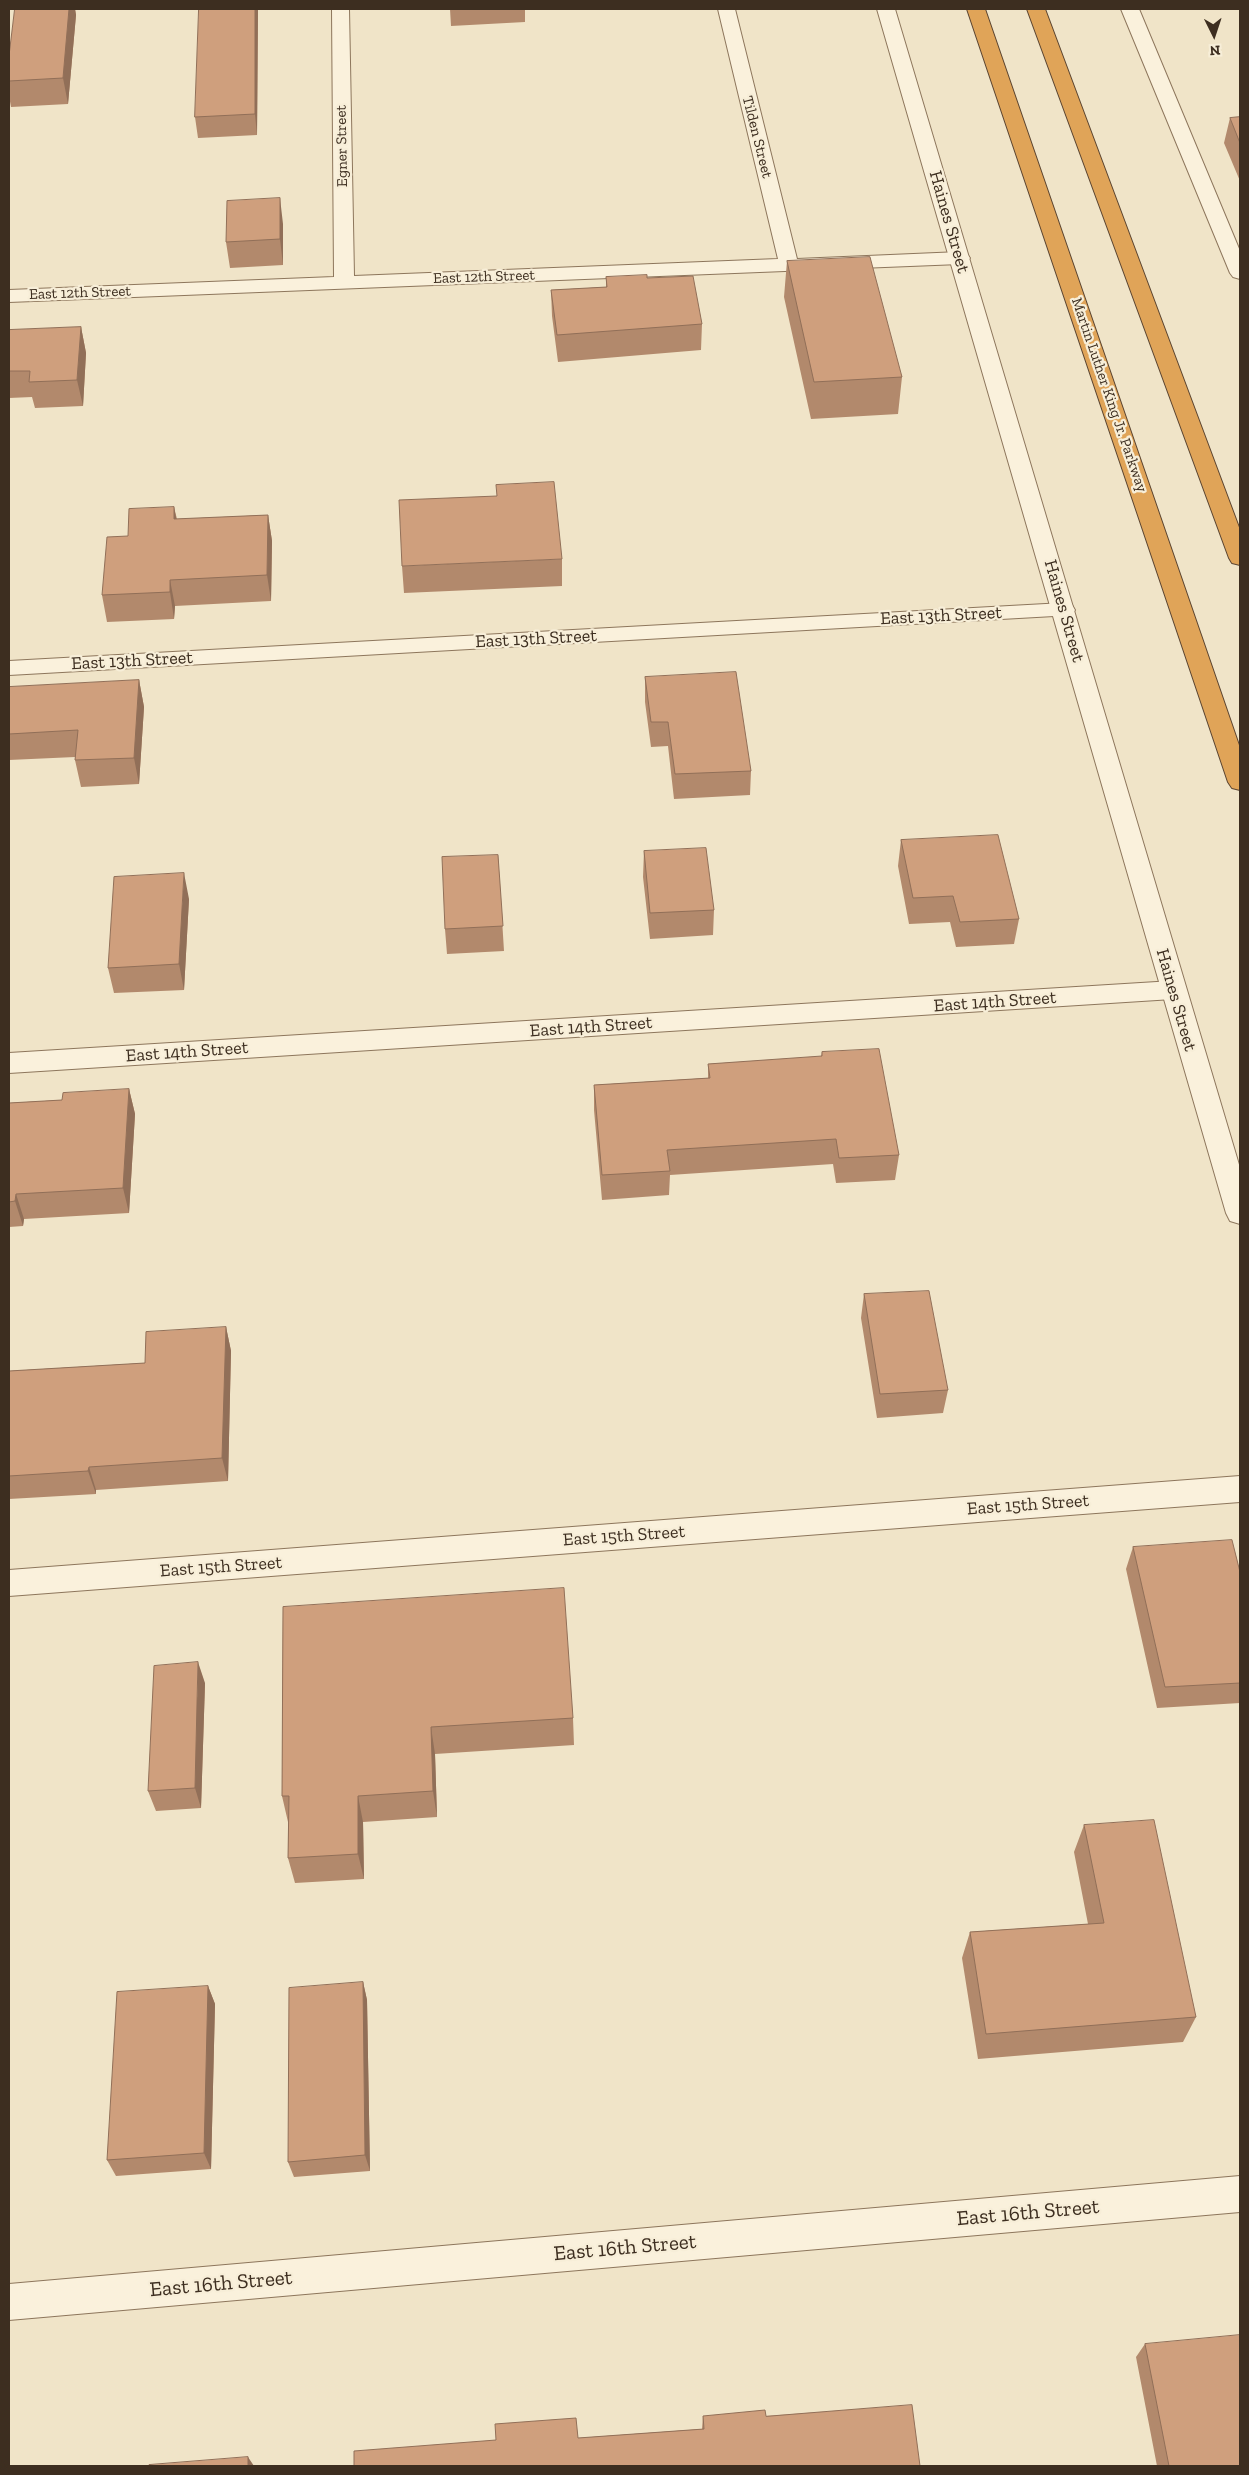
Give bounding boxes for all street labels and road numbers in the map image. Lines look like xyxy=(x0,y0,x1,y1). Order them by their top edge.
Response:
street label: Tilden Street xyxy=(738,94,776,180)
street label: Egner Street xyxy=(332,105,352,187)
street label: Haines Street xyxy=(924,168,974,276)
street label: East 12th Street xyxy=(433,266,535,288)
street label: East 12th Street xyxy=(29,282,131,304)
street label: Martin Luther King Jr. Parkway xyxy=(1067,295,1151,495)
street label: Haines Street xyxy=(1039,557,1089,665)
street label: East 13th Street xyxy=(880,602,1002,630)
street label: East 13th Street xyxy=(475,625,597,653)
street label: East 13th Street xyxy=(71,647,193,675)
street label: Haines Street xyxy=(1151,946,1201,1054)
street label: East 14th Street xyxy=(933,987,1057,1017)
street label: East 14th Street xyxy=(529,1012,653,1042)
street label: East 14th Street xyxy=(125,1037,249,1067)
street label: East 15th Street xyxy=(966,1490,1090,1520)
street label: East 15th Street xyxy=(562,1521,686,1551)
street label: East 15th Street xyxy=(159,1552,283,1582)
street label: East 16th Street xyxy=(956,2194,1100,2232)
street label: East 16th Street xyxy=(553,2229,697,2267)
street label: East 16th Street xyxy=(149,2265,293,2303)

